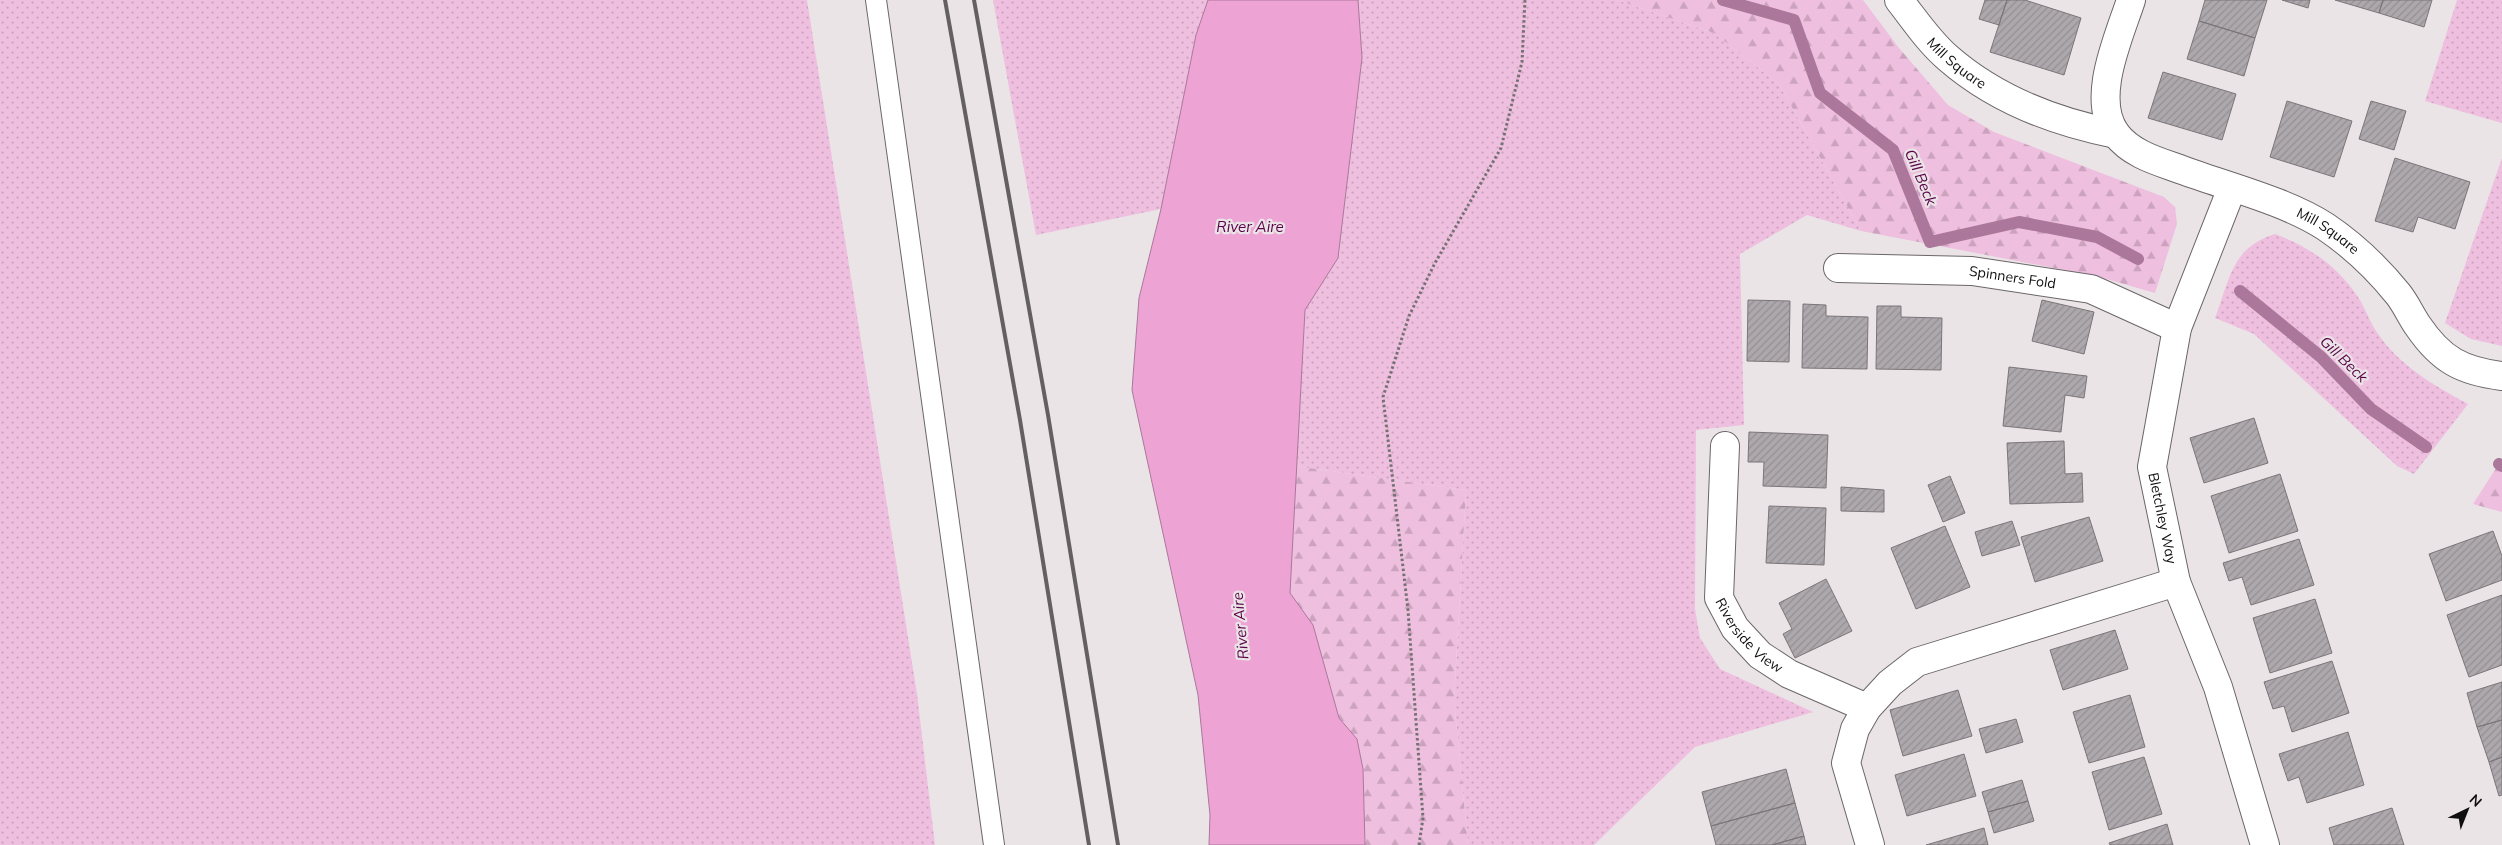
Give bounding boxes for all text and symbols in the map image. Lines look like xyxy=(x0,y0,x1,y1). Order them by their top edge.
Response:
street label: Mill Square xyxy=(1923,34,1990,93)
water label: Gill Beck xyxy=(1901,146,1942,209)
street label: Mill Square xyxy=(2294,203,2363,258)
water label: River Aire xyxy=(1216,217,1284,236)
street label: Spinners Fold xyxy=(1968,262,2057,293)
water label: Gill Beck xyxy=(2316,332,2373,387)
street label: Bletchley Way xyxy=(2144,471,2181,566)
water label: River Aire xyxy=(1228,592,1252,660)
street label: Riverside View xyxy=(1712,595,1787,677)
north arrow xyxy=(2442,785,2492,835)
text: N xyxy=(2466,790,2486,811)

